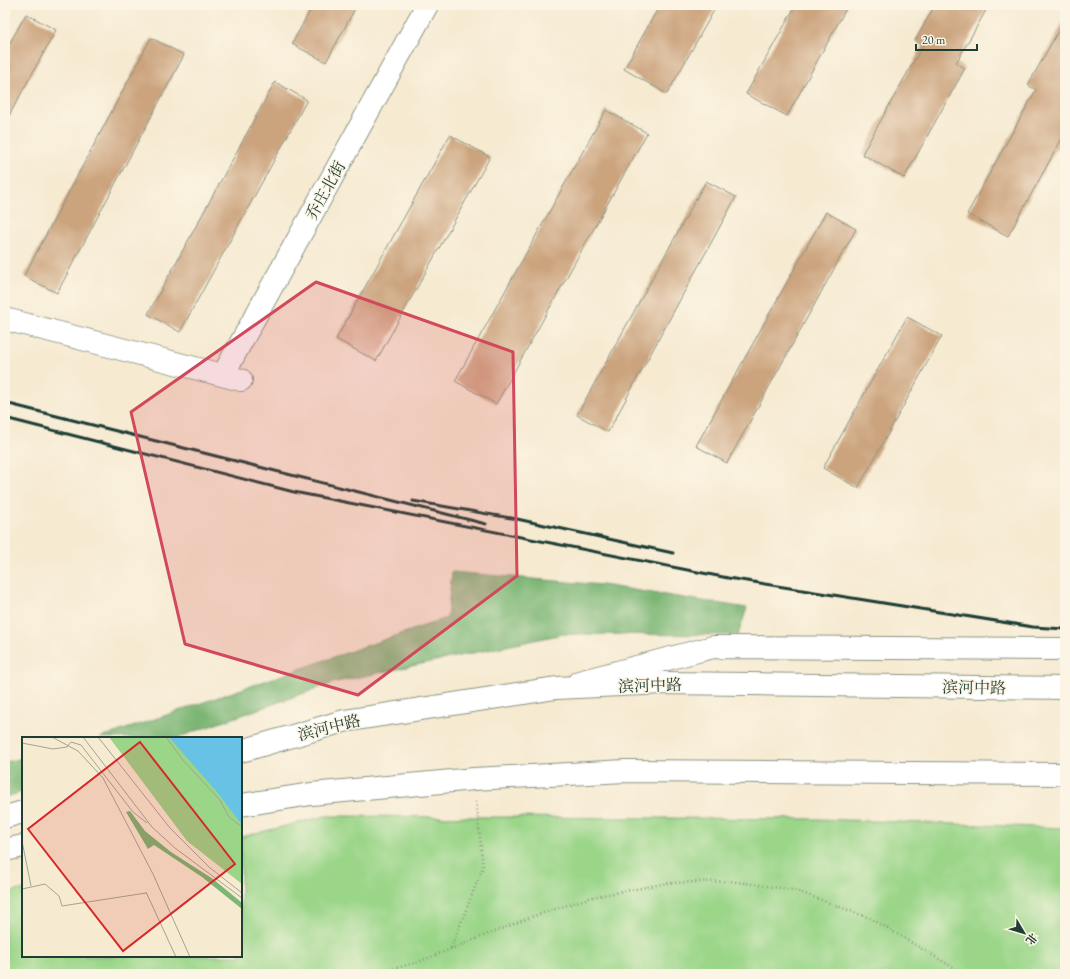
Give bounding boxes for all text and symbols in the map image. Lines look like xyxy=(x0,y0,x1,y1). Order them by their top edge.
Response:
scale bar xyxy=(916,26,977,52)
text: 20 m xyxy=(922,32,946,48)
street label: 乔庄北街 xyxy=(301,157,350,223)
street label: 滨河中路 xyxy=(618,674,682,697)
street label: 滨河中路 xyxy=(942,676,1006,699)
street label: 滨河中路 xyxy=(296,710,363,745)
inset map xyxy=(22,737,242,957)
north arrow xyxy=(1004,913,1044,953)
text: 北 xyxy=(1023,931,1041,948)

